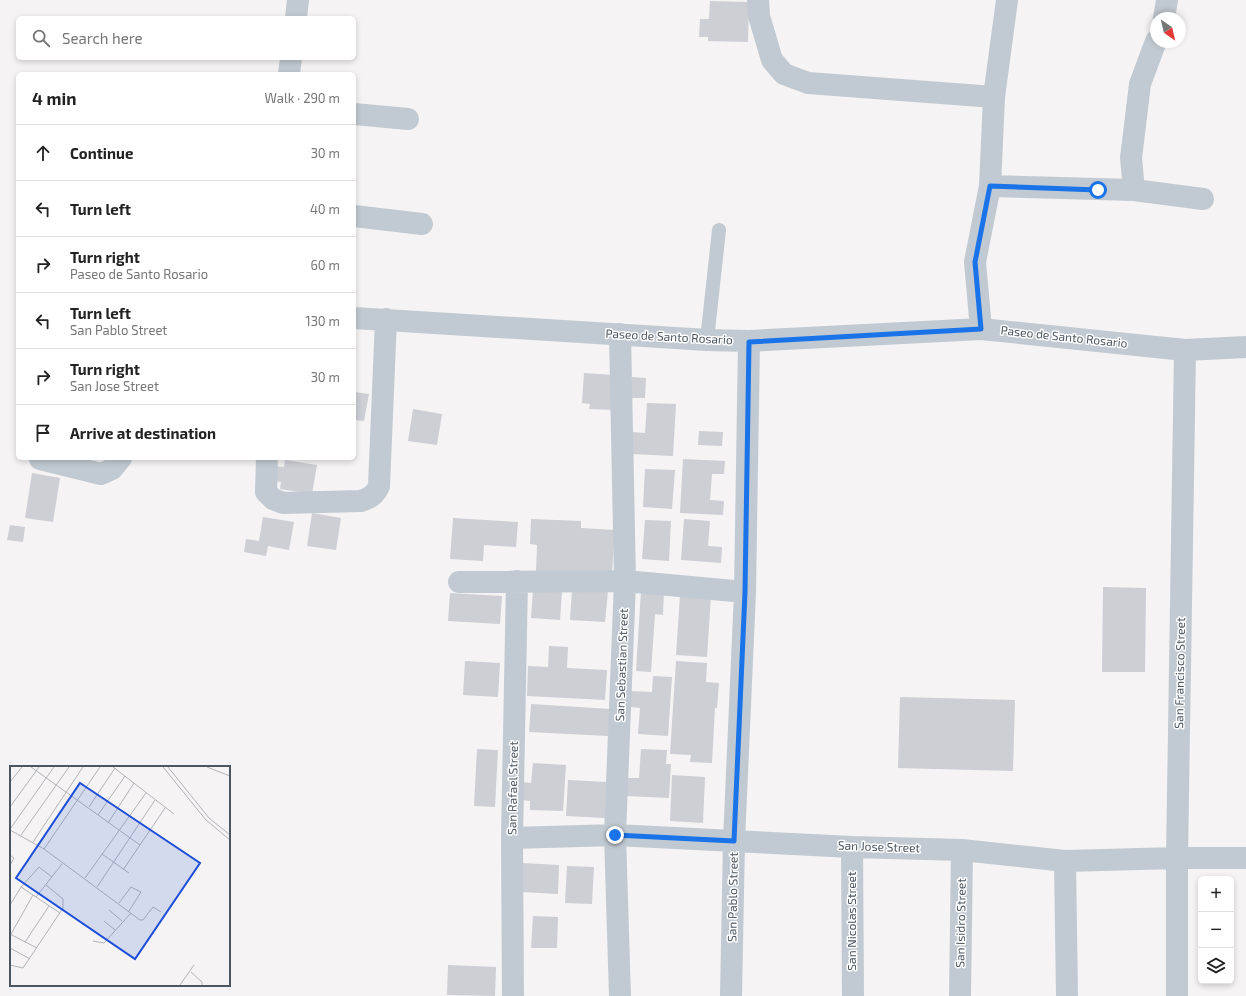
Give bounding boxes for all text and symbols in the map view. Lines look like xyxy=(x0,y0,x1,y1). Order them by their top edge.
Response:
north arrow xyxy=(1150,12,1186,48)
search box xyxy=(16,16,356,60)
icon: search xyxy=(30,27,52,49)
text: Search here xyxy=(62,29,143,47)
text: 4 min xyxy=(32,88,76,108)
text: Walk · 290 m xyxy=(265,90,340,106)
icon: ahead xyxy=(32,142,54,164)
text: Continue xyxy=(70,144,133,162)
text: 30 m xyxy=(311,145,340,161)
route start xyxy=(1089,181,1107,199)
icon: left xyxy=(32,198,54,220)
text: Turn left xyxy=(70,200,131,218)
text: 40 m xyxy=(310,201,340,217)
text: Turn right xyxy=(70,248,140,266)
icon: right xyxy=(32,254,54,276)
text: 60 m xyxy=(310,257,340,273)
text: Paseo de Santo Rosario xyxy=(70,266,208,282)
text: Turn left xyxy=(70,304,131,322)
icon: left xyxy=(32,310,54,332)
text: 130 m xyxy=(305,313,340,329)
text: San Pablo Street xyxy=(70,322,167,338)
street label: Paseo de Santo Rosario xyxy=(1000,322,1128,350)
street label: Paseo de Santo Rosario xyxy=(605,326,733,346)
text: Turn right xyxy=(70,360,140,378)
icon: right xyxy=(32,366,54,388)
text: 30 m xyxy=(311,369,340,385)
text: San Jose Street xyxy=(70,378,159,394)
icon: arrive xyxy=(32,422,54,444)
text: Arrive at destination xyxy=(70,424,216,442)
street label: San Sebastian Street xyxy=(612,608,630,722)
street label: San Francisco Street xyxy=(1171,617,1187,729)
street label: San Rafael Street xyxy=(504,741,520,835)
inset map xyxy=(10,766,230,986)
route end xyxy=(606,826,624,844)
street label: San Jose Street xyxy=(838,838,921,854)
street label: San Pablo Street xyxy=(724,852,740,942)
street label: San Nicolas Street xyxy=(844,871,858,971)
map controls xyxy=(1198,876,1234,984)
button: + xyxy=(1198,876,1234,912)
street label: San Isidro Street xyxy=(952,878,968,968)
button: − xyxy=(1198,912,1234,948)
button: layers xyxy=(1198,948,1234,984)

